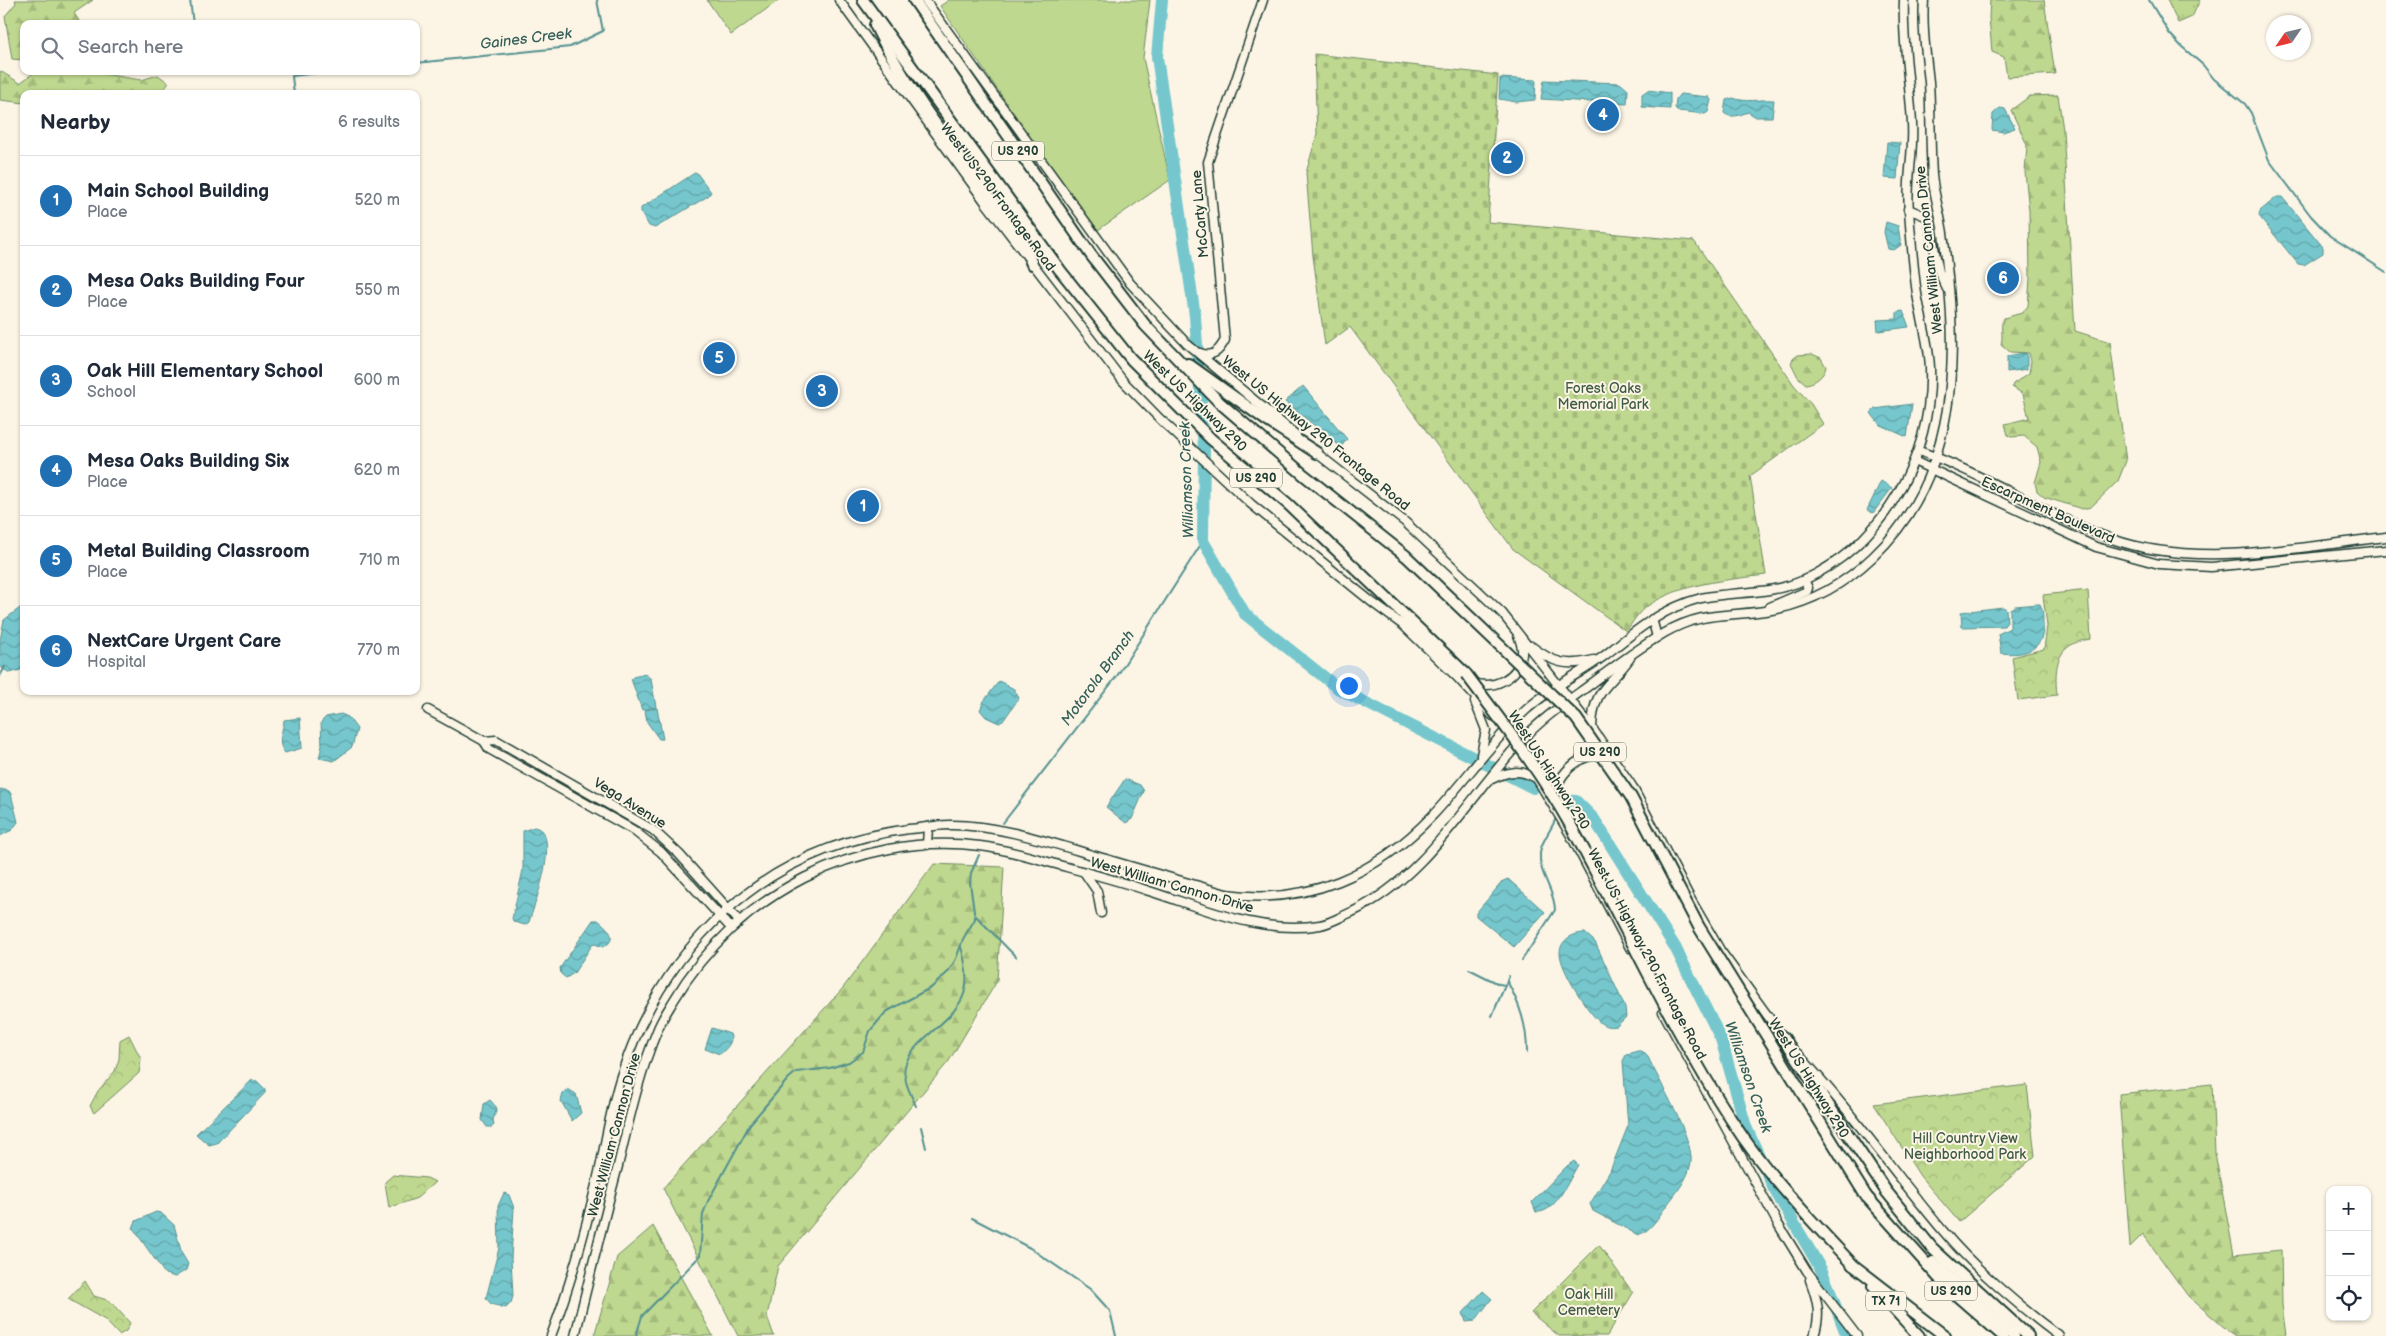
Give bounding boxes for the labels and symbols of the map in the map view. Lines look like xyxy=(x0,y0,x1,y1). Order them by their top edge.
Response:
north arrow xyxy=(2266,15,2311,60)
water label: Gaines Creek xyxy=(479,24,574,54)
pin: 4 xyxy=(1587,96,1619,134)
street label: West US 290 Frontage Road xyxy=(937,120,1059,274)
pin: 2 xyxy=(1491,139,1523,177)
road number: US 290 xyxy=(992,142,1044,160)
street label: West William Cannon Drive xyxy=(1912,165,1946,335)
street label: McCarty Lane xyxy=(1188,169,1212,259)
pin: 6 xyxy=(1987,259,2019,297)
pin: 5 xyxy=(703,339,735,377)
street label: West US Highway 290 xyxy=(1139,347,1251,455)
street label: West US Highway 290 Frontage Road xyxy=(1219,352,1413,514)
pin: 3 xyxy=(806,372,838,410)
park label: Forest Oaks Memorial Park xyxy=(1557,380,1649,413)
water label: Williamson Creek xyxy=(1175,421,1199,539)
road number: US 290 xyxy=(1230,468,1282,488)
street label: Escarpment Boulevard xyxy=(1979,473,2117,547)
pin: 1 xyxy=(847,487,879,525)
water label: Motorola Branch xyxy=(1057,627,1139,729)
your location xyxy=(1336,673,1362,699)
street label: West US Highway 290 xyxy=(1504,708,1594,832)
road number: US 290 xyxy=(1574,742,1626,762)
street label: Vega Avenue xyxy=(590,774,670,832)
street label: West US Highway 290 Frontage Road xyxy=(1584,846,1710,1062)
street label: West William Cannon Drive xyxy=(1088,854,1256,916)
street label: West US Highway 290 xyxy=(1765,1015,1853,1141)
water label: Williamson Creek xyxy=(1720,1019,1776,1136)
street label: West William Cannon Drive xyxy=(584,1051,644,1219)
park label: Hill Country View Neighborhood Park xyxy=(1904,1130,2026,1163)
road number: US 290 xyxy=(1925,1282,1977,1300)
park label: Oak Hill Cemetery xyxy=(1558,1286,1621,1319)
road number: TX 71 xyxy=(1866,1292,1906,1310)

